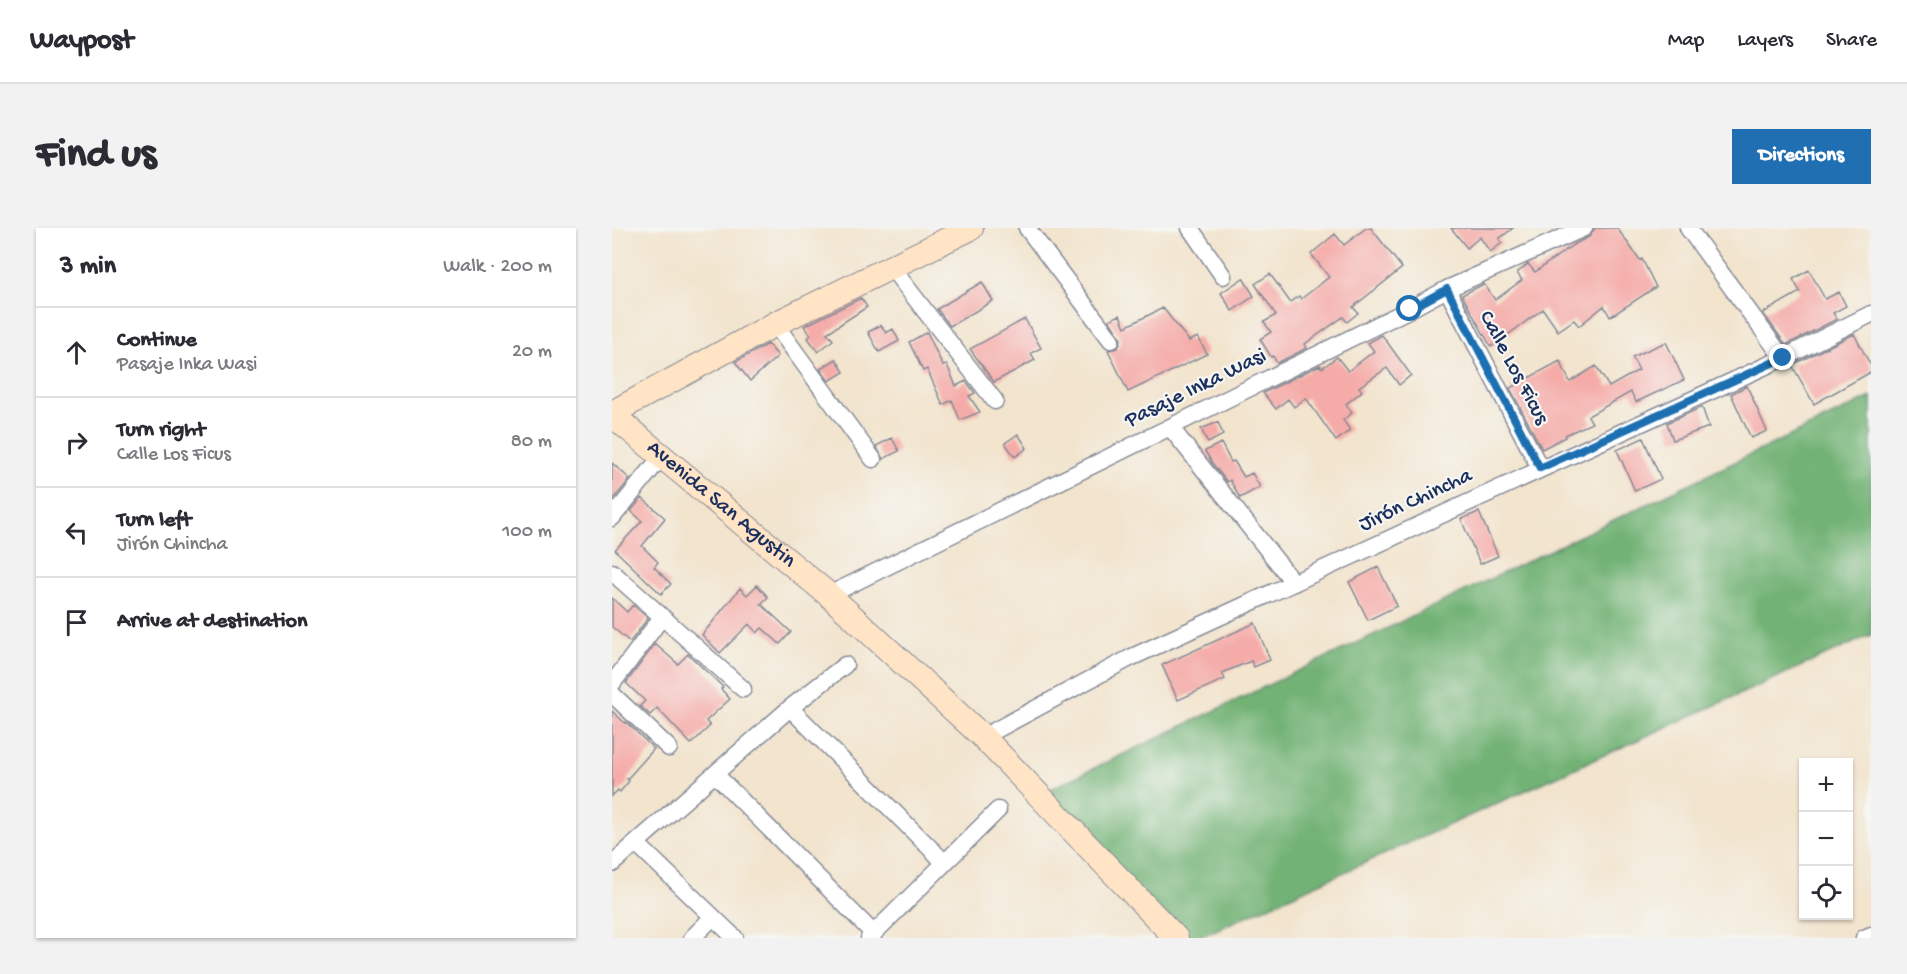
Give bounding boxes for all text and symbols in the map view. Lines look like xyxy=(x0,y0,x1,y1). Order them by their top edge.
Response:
text: Waypost xyxy=(30,25,133,58)
text: Map xyxy=(1668,29,1704,54)
text: Layers xyxy=(1737,29,1793,54)
text: Share xyxy=(1826,29,1877,54)
button: Directions xyxy=(1732,129,1871,184)
text: Find us xyxy=(36,132,156,181)
text: 3 min xyxy=(60,252,116,283)
text: Walk · 200 m xyxy=(443,256,552,279)
route start xyxy=(1396,295,1422,321)
street label: Calle Los Ficus xyxy=(1472,307,1554,430)
text: Continue xyxy=(117,328,197,354)
icon: ahead xyxy=(60,336,93,369)
text: 20 m xyxy=(512,341,552,364)
street label: Pasaje Inka Wasi xyxy=(1120,343,1271,435)
route end xyxy=(1769,344,1795,370)
text: Pasaje Inka Wasi xyxy=(117,354,257,377)
text: Turn right xyxy=(117,418,205,444)
icon: right xyxy=(60,426,93,459)
text: 80 m xyxy=(511,431,552,454)
street label: Avenida San Agustin xyxy=(641,436,801,575)
text: Calle Los Ficus xyxy=(117,444,231,467)
street label: Jirón Chincha xyxy=(1355,463,1477,539)
text: Turn left xyxy=(117,508,191,534)
icon: left xyxy=(60,516,93,549)
text: 100 m xyxy=(502,521,552,544)
text: Jirón Chincha xyxy=(117,534,228,557)
icon: arrive xyxy=(60,606,93,639)
text: Arrive at destination xyxy=(117,609,307,635)
map controls xyxy=(1799,758,1853,920)
button: + xyxy=(1799,758,1853,812)
button: − xyxy=(1799,812,1853,866)
button: locate xyxy=(1799,866,1853,920)

